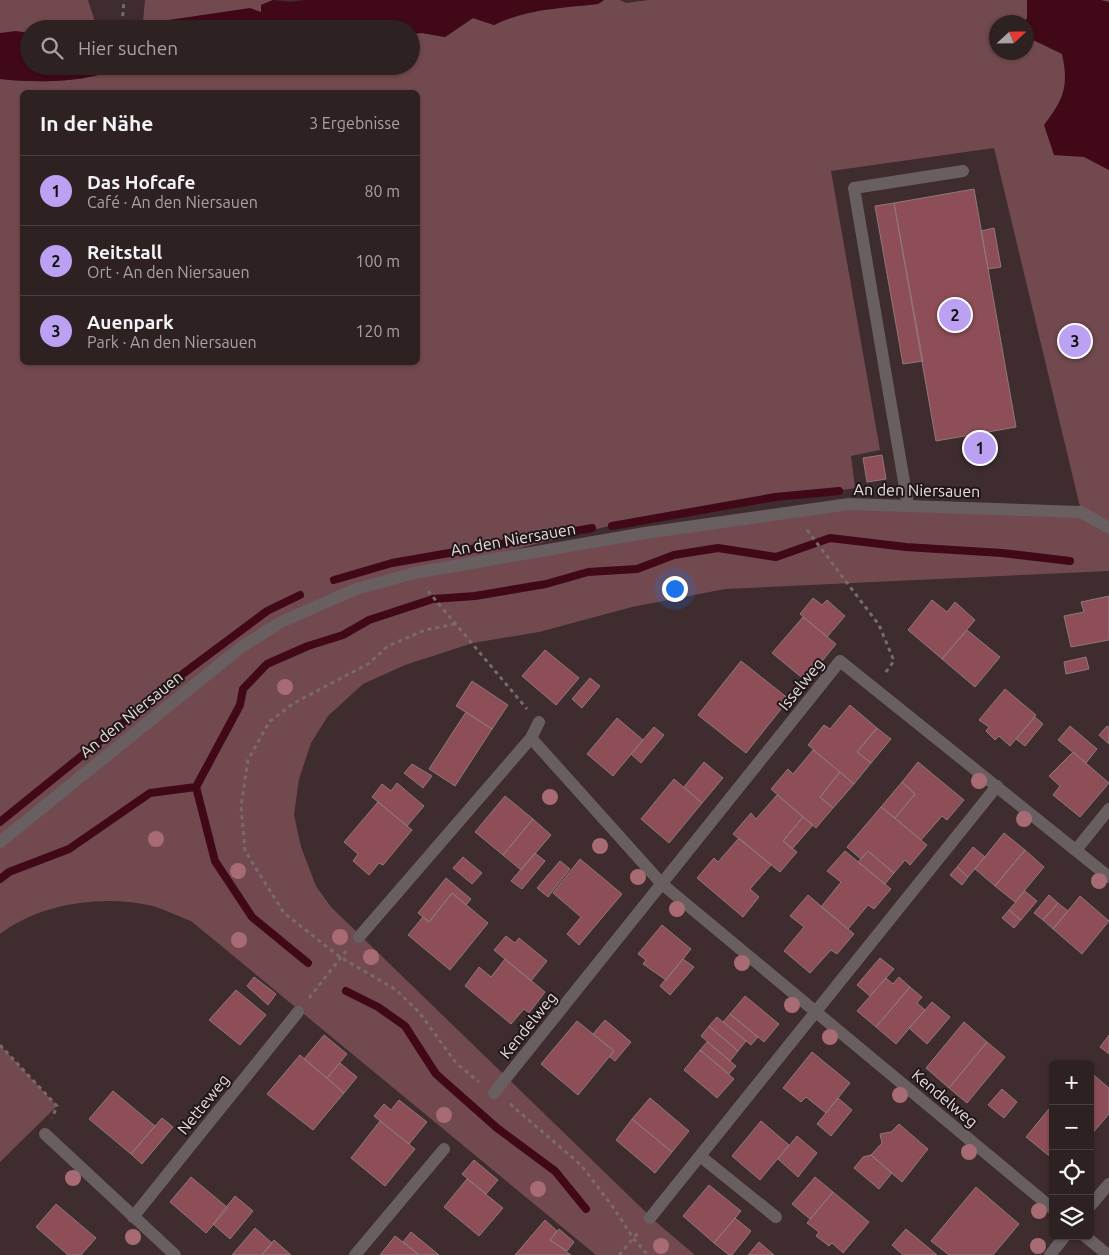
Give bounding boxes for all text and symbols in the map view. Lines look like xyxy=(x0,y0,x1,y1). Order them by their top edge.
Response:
north arrow xyxy=(989,15,1034,60)
search box xyxy=(20,20,420,75)
icon: search xyxy=(38,34,66,62)
text: Hier suchen xyxy=(78,37,178,59)
text: In der Nähe xyxy=(40,111,153,135)
text: 3 Ergebnisse xyxy=(309,114,400,132)
text: Das Hofcafe xyxy=(87,171,196,193)
text: 1 xyxy=(51,182,61,200)
text: 80 m xyxy=(364,182,400,200)
text: Café · An den Niersauen xyxy=(87,193,258,211)
text: Reitstall xyxy=(87,241,162,263)
text: 2 xyxy=(51,252,61,270)
text: 100 m xyxy=(355,252,400,270)
text: Ort · An den Niersauen xyxy=(87,263,250,281)
pin: 2 xyxy=(939,296,971,334)
text: Auenpark xyxy=(87,311,174,333)
text: 3 xyxy=(51,322,61,340)
text: 120 m xyxy=(355,322,400,340)
pin: 3 xyxy=(1059,322,1091,360)
text: Park · An den Niersauen xyxy=(87,333,257,351)
pin: 1 xyxy=(964,429,996,467)
street label: An den Niersauen xyxy=(854,480,980,500)
street label: An den Niersauen xyxy=(449,519,577,559)
your location xyxy=(662,576,688,602)
street label: Isselweg xyxy=(775,654,827,714)
street label: An den Niersauen xyxy=(76,667,186,761)
street label: Kendelweg xyxy=(496,988,560,1062)
map controls xyxy=(1049,1060,1094,1240)
button: + xyxy=(1049,1060,1094,1105)
street label: Kendelweg xyxy=(908,1065,982,1131)
street label: Netteweg xyxy=(173,1070,233,1138)
button: − xyxy=(1049,1105,1094,1150)
button: locate xyxy=(1049,1150,1094,1195)
button: layers xyxy=(1049,1195,1094,1240)

